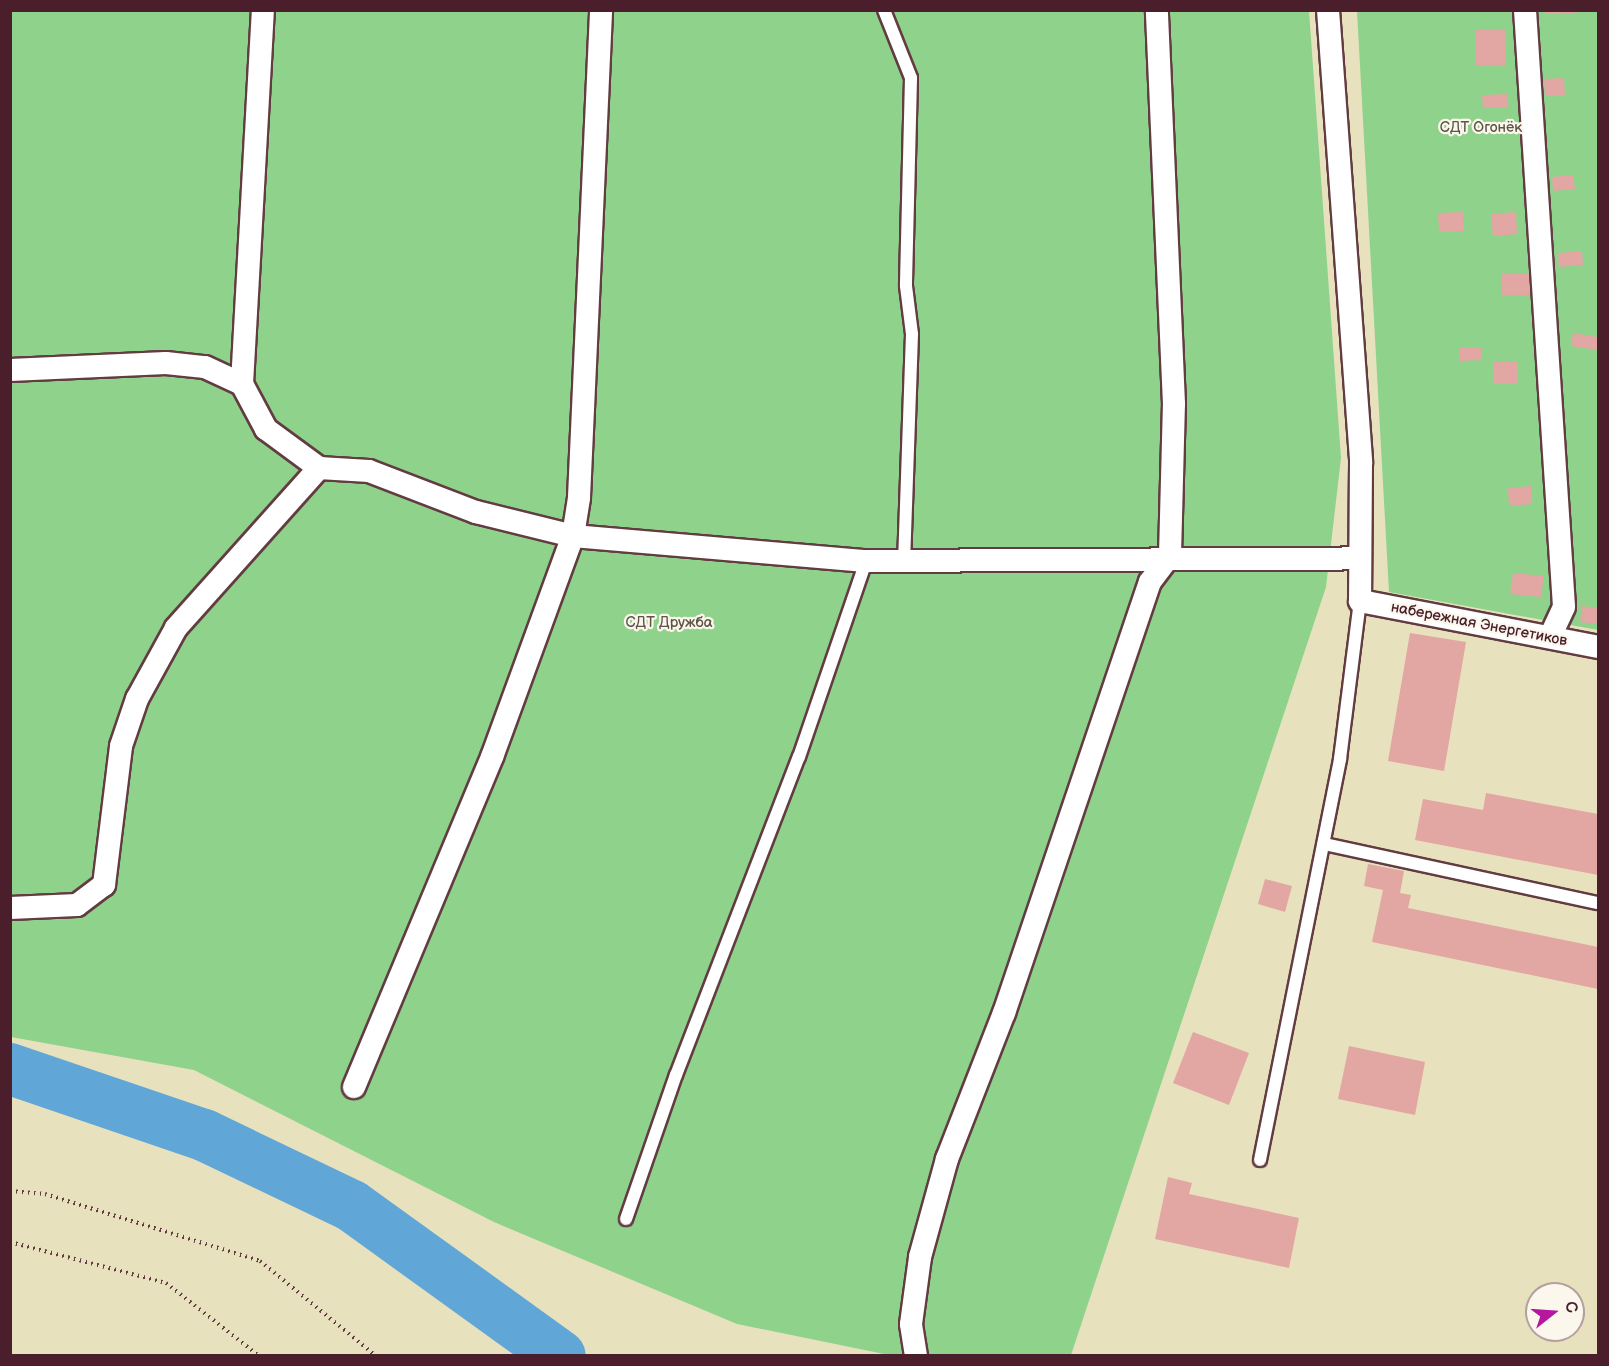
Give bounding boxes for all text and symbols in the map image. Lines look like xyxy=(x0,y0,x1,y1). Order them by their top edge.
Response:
park label: СДТ Огонёк xyxy=(1440,119,1522,137)
street label: набережная Энергетиков xyxy=(1389,598,1569,650)
park label: СДТ Дружба xyxy=(625,614,713,632)
north arrow xyxy=(1525,1282,1585,1342)
text: С xyxy=(1560,1299,1581,1315)

